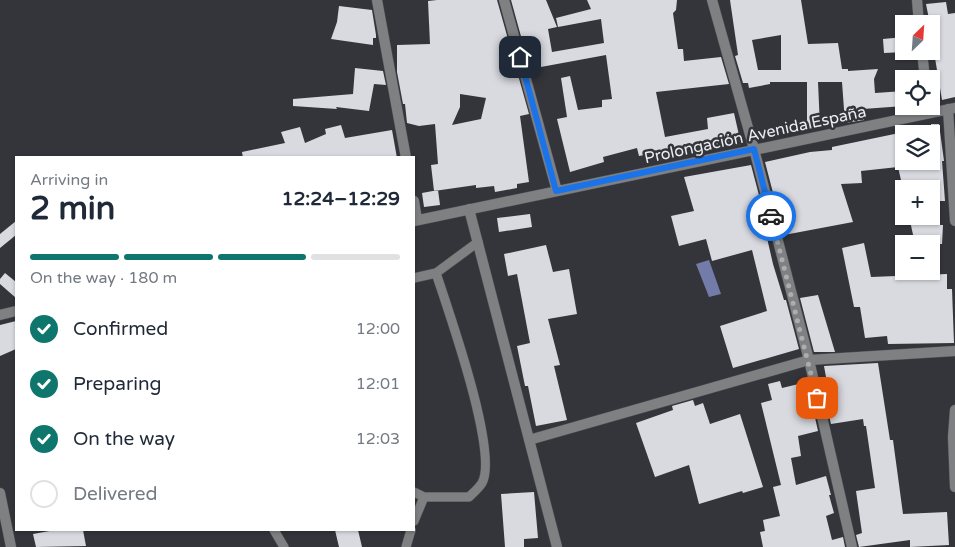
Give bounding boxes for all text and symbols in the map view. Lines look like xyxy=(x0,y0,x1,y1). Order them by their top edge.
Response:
north arrow xyxy=(895,15,940,60)
map controls xyxy=(895,15,940,280)
pin xyxy=(499,36,541,78)
icon: home xyxy=(506,43,534,71)
button: locate xyxy=(895,70,940,115)
street label: Prolongación Avenida España xyxy=(642,102,868,168)
button: layers xyxy=(895,125,940,170)
text: Arriving in xyxy=(30,170,108,190)
button: + xyxy=(895,180,940,225)
text: 12:24–12:29 xyxy=(281,188,400,210)
text: 2 min xyxy=(30,190,115,228)
courier xyxy=(746,191,796,241)
icon: car xyxy=(757,202,785,230)
button: − xyxy=(895,235,940,280)
text: On the way · 180 m xyxy=(30,268,177,288)
icon: check xyxy=(30,315,58,343)
text: Confirmed xyxy=(73,318,168,340)
text: 12:00 xyxy=(356,319,400,339)
icon: check xyxy=(30,370,58,398)
text: Preparing xyxy=(73,373,162,395)
text: 12:01 xyxy=(356,374,400,394)
pin xyxy=(796,377,838,419)
icon: bag xyxy=(803,384,831,412)
icon: check xyxy=(30,425,58,453)
text: On the way xyxy=(73,428,175,450)
text: 12:03 xyxy=(356,429,400,449)
text: Delivered xyxy=(73,483,158,505)

